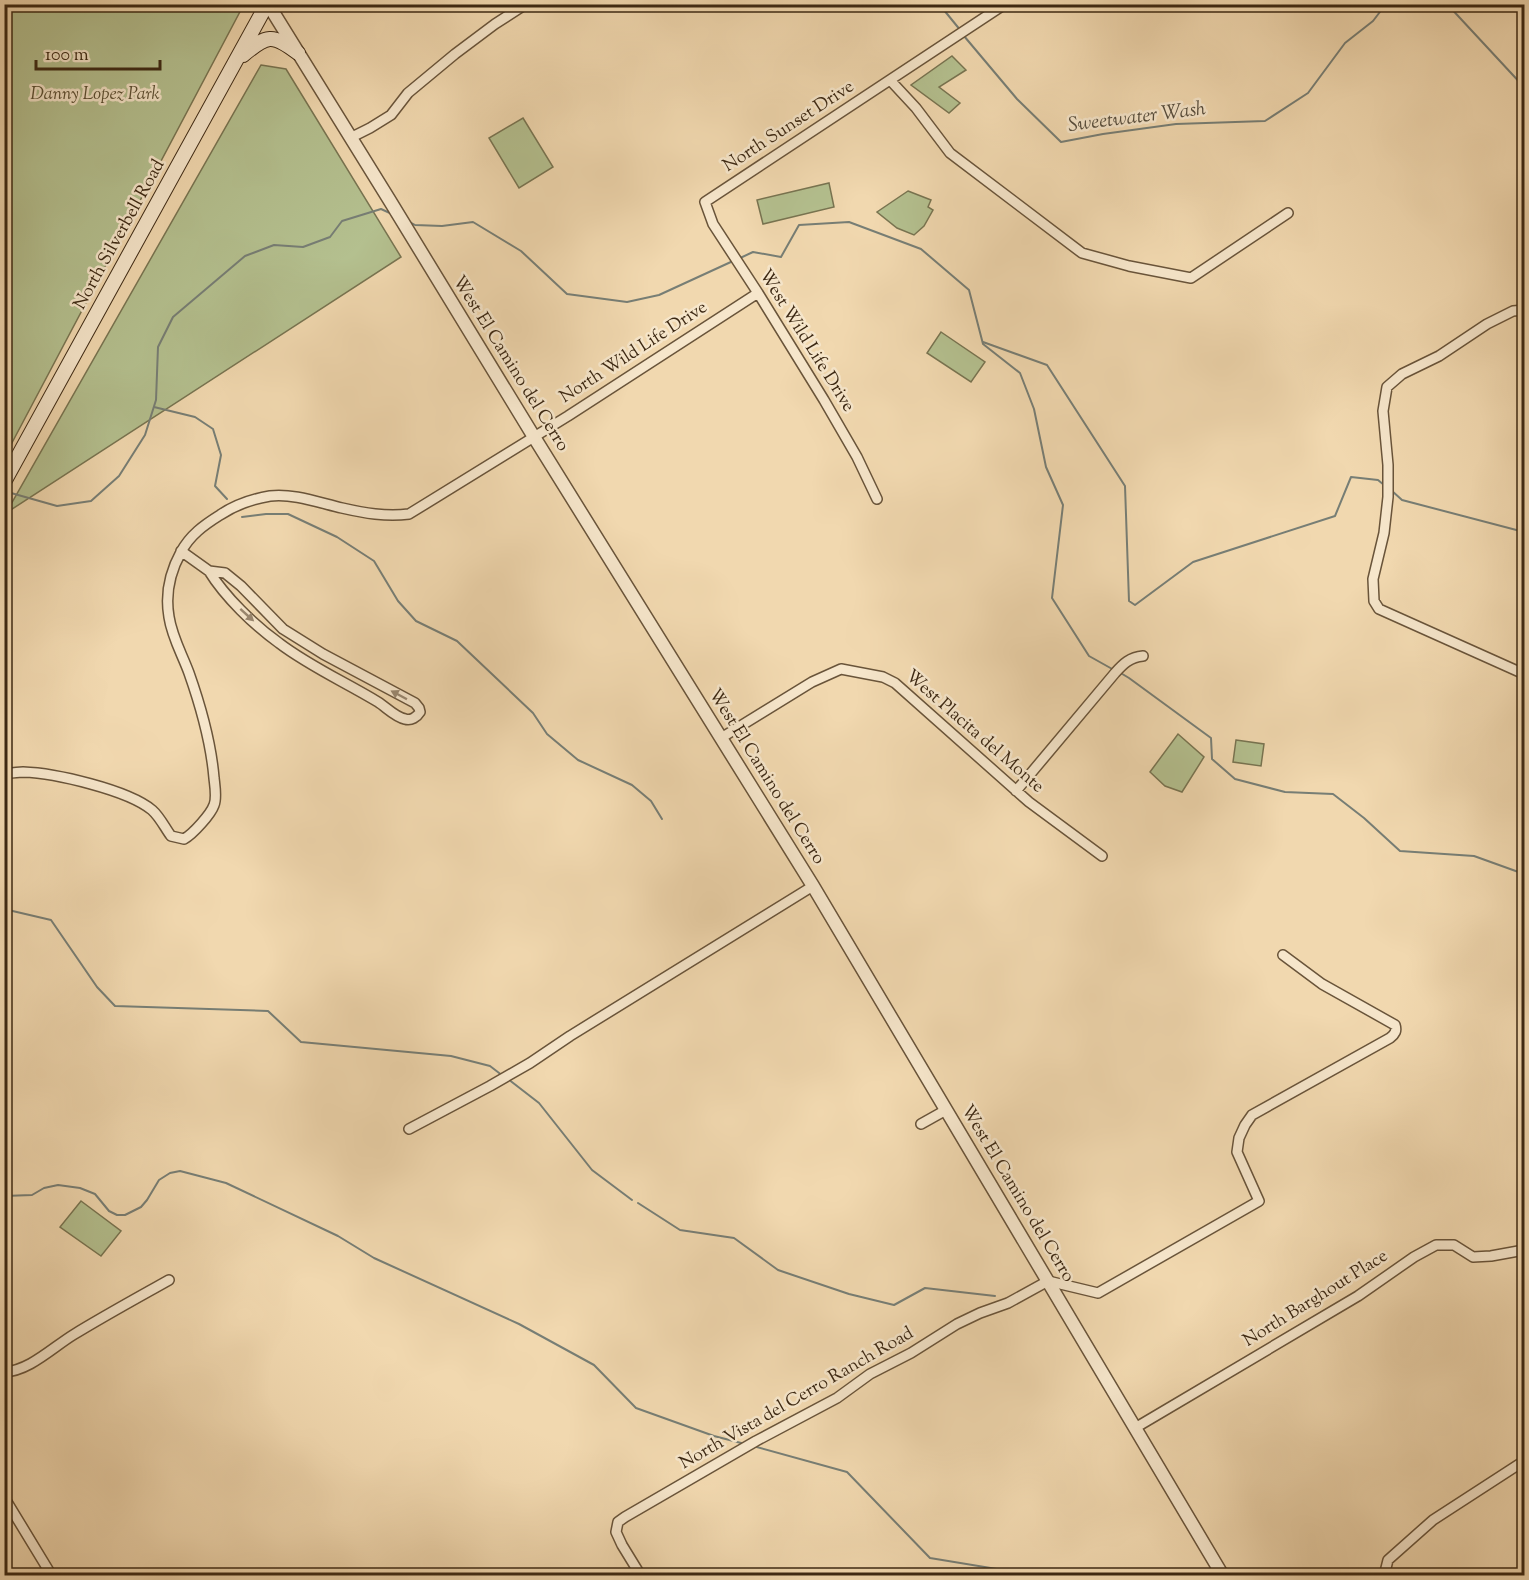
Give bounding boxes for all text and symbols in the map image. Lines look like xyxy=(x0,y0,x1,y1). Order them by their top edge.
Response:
scale bar xyxy=(36,33,160,71)
text: 100 m xyxy=(45,43,89,69)
street label: North Sunset Drive xyxy=(718,75,860,179)
park label: Danny Lopez Park xyxy=(30,82,160,108)
water label: Sweetwater Wash xyxy=(1067,95,1208,141)
street label: North Silverbell Road xyxy=(68,155,172,315)
street label: West Wild Life Drive xyxy=(752,265,860,417)
street label: West El Camino del Cerro xyxy=(445,271,575,457)
street label: North Wild Life Drive xyxy=(555,295,713,411)
one-way arrow xyxy=(239,608,254,622)
street label: West Placita del Monte xyxy=(899,664,1049,800)
street label: West El Camino del Cerro xyxy=(701,684,831,870)
one-way arrow xyxy=(391,690,408,700)
street label: West El Camino del Cerro xyxy=(954,1100,1080,1288)
street label: North Barghout Place xyxy=(1238,1244,1394,1354)
street label: North Vista del Cerro Ranch Road xyxy=(675,1321,919,1477)

